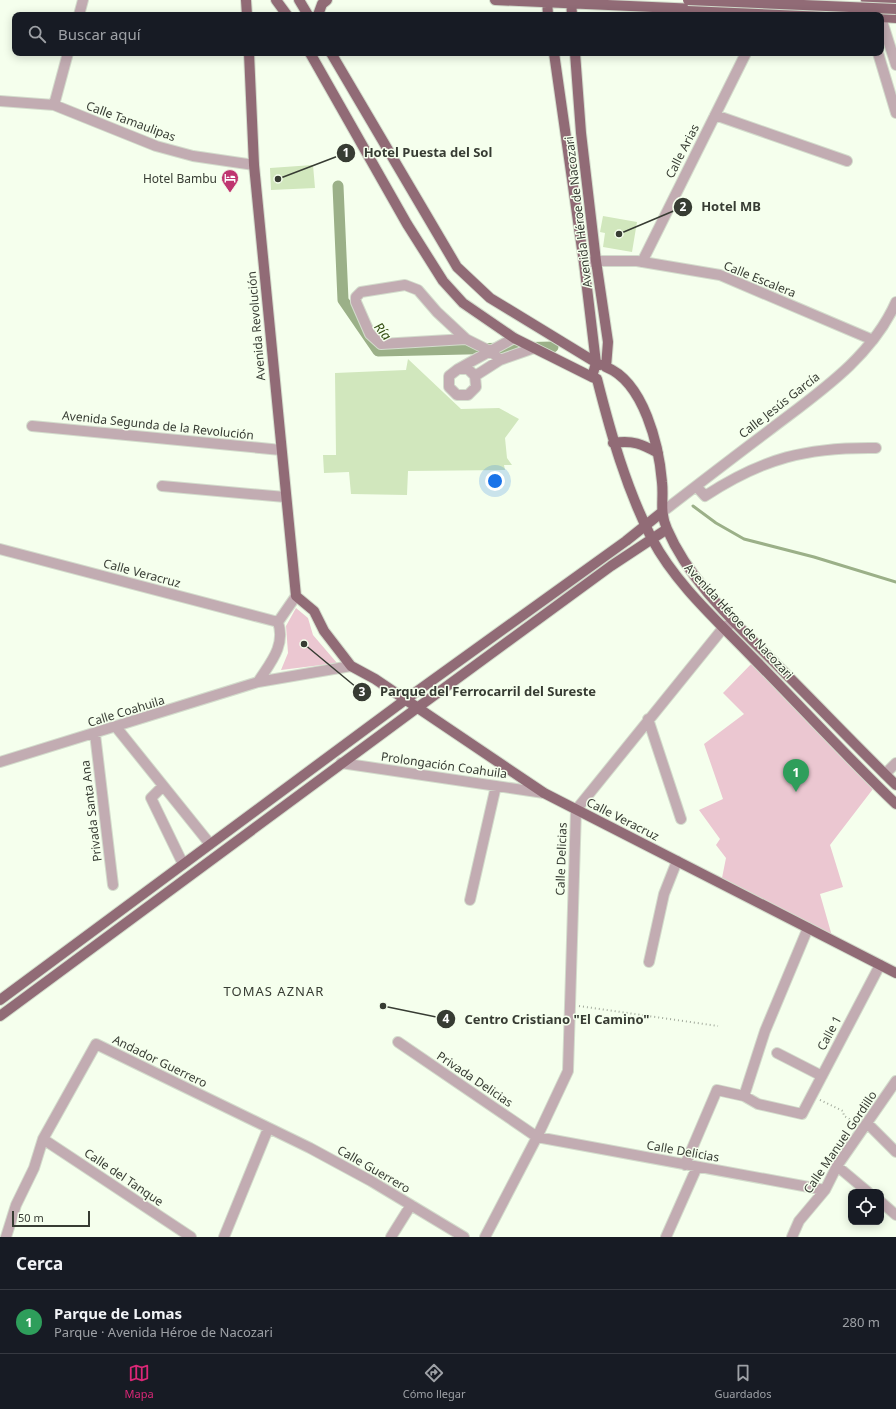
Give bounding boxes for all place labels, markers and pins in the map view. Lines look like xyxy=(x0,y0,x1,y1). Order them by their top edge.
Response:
callout: Hotel Puesta del Sol xyxy=(336,140,500,165)
hotel icon: Hotel Bambu xyxy=(220,168,240,193)
place label: Hotel Bambu xyxy=(143,170,217,187)
callout: Hotel MB xyxy=(673,194,769,219)
callout: Parque del Ferrocarril del Sureste xyxy=(352,679,604,704)
pin: 1 xyxy=(783,759,809,792)
callout: Centro Cristiano "El Camino" xyxy=(436,1007,658,1032)

